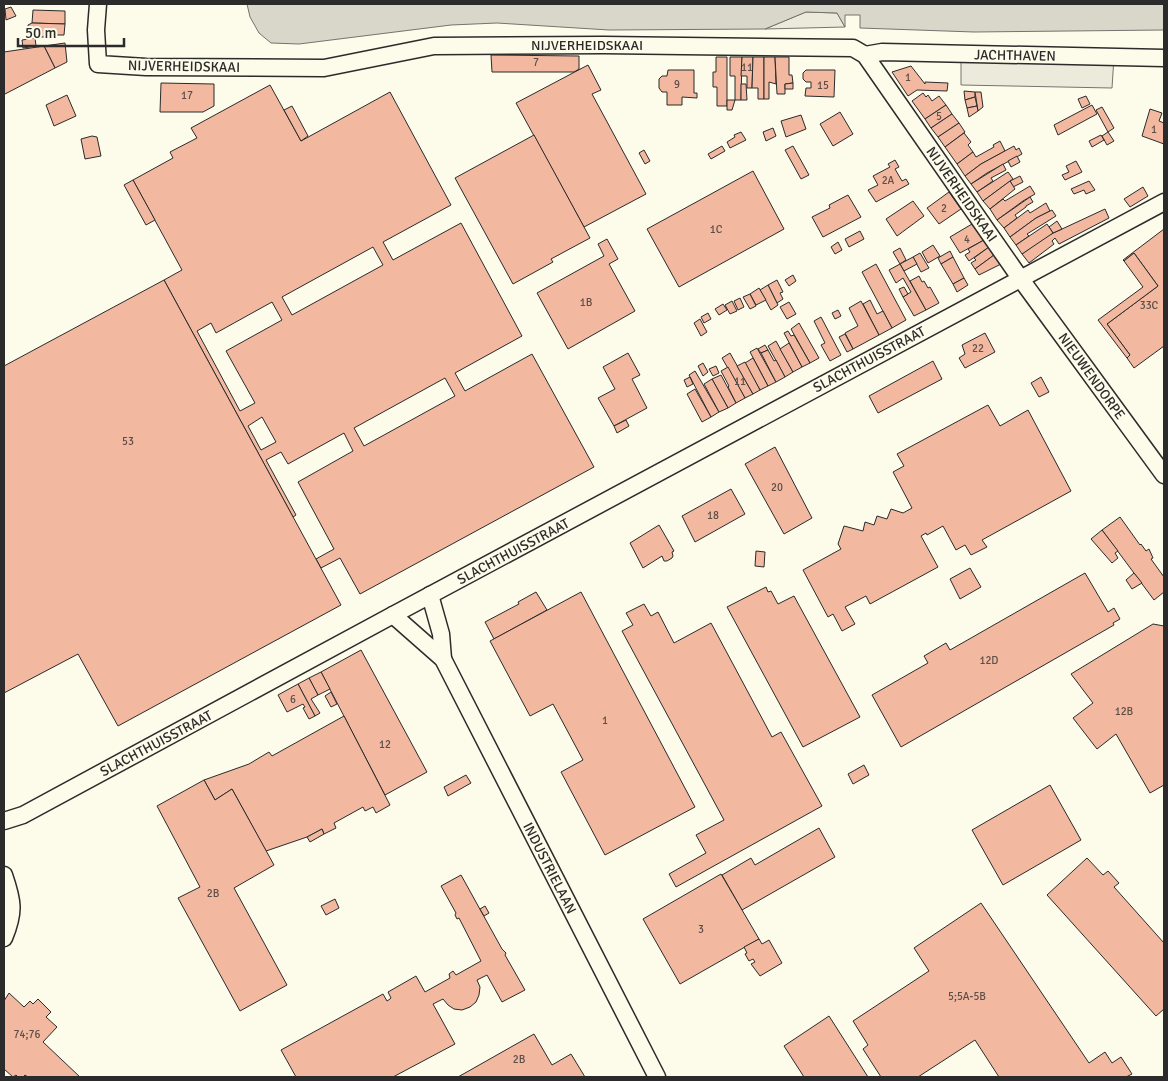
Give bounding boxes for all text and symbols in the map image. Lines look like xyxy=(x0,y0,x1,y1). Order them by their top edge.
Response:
scale bar xyxy=(18,15,124,47)
text: 50 m xyxy=(25,24,56,42)
street label: NIJVERHEIDSKAAI xyxy=(531,37,643,54)
street label: JACHTHAVEN xyxy=(974,46,1056,65)
house number: 7 xyxy=(533,56,539,69)
street label: NIJVERHEIDSKAAI xyxy=(128,57,240,76)
house number: 11 xyxy=(741,61,753,74)
house number: 1 xyxy=(905,71,911,84)
house number: 9 xyxy=(674,78,680,91)
house number: 15 xyxy=(817,79,829,92)
house number: 17 xyxy=(181,89,193,102)
house number: 5 xyxy=(936,110,942,123)
house number: 1 xyxy=(1151,123,1157,136)
street label: NIJVERHEIDSKAAI xyxy=(922,143,1001,245)
house number: 2A xyxy=(882,174,895,187)
house number: 2 xyxy=(941,202,947,215)
house number: 1C xyxy=(710,223,723,236)
house number: 4 xyxy=(964,233,970,246)
house number: 1B xyxy=(580,296,593,309)
house number: 33C xyxy=(1140,299,1159,312)
street label: SLACHTHUISSTRAAT xyxy=(810,323,928,396)
street label: NIEUWENDORPE xyxy=(1055,330,1129,423)
house number: 22 xyxy=(972,342,984,355)
house number: 11 xyxy=(734,375,746,388)
house number: 53 xyxy=(122,435,134,448)
house number: 20 xyxy=(771,481,783,494)
house number: 18 xyxy=(707,509,719,522)
street label: SLACHTHUISSTRAAT xyxy=(454,515,572,588)
house number: 12D xyxy=(979,654,999,667)
house number: 6 xyxy=(290,693,296,706)
house number: 12B xyxy=(1115,705,1134,718)
street label: SLACHTHUISSTRAAT xyxy=(97,707,215,780)
house number: 1 xyxy=(602,714,608,727)
house number: 12 xyxy=(379,738,391,751)
street label: INDUSTRIELAAN xyxy=(519,820,580,917)
house number: 2B xyxy=(207,887,220,900)
house number: 3 xyxy=(698,923,704,936)
house number: 5;5A-5B xyxy=(948,990,986,1003)
house number: 74;76 xyxy=(14,1028,40,1041)
house number: 2B xyxy=(513,1053,526,1066)

